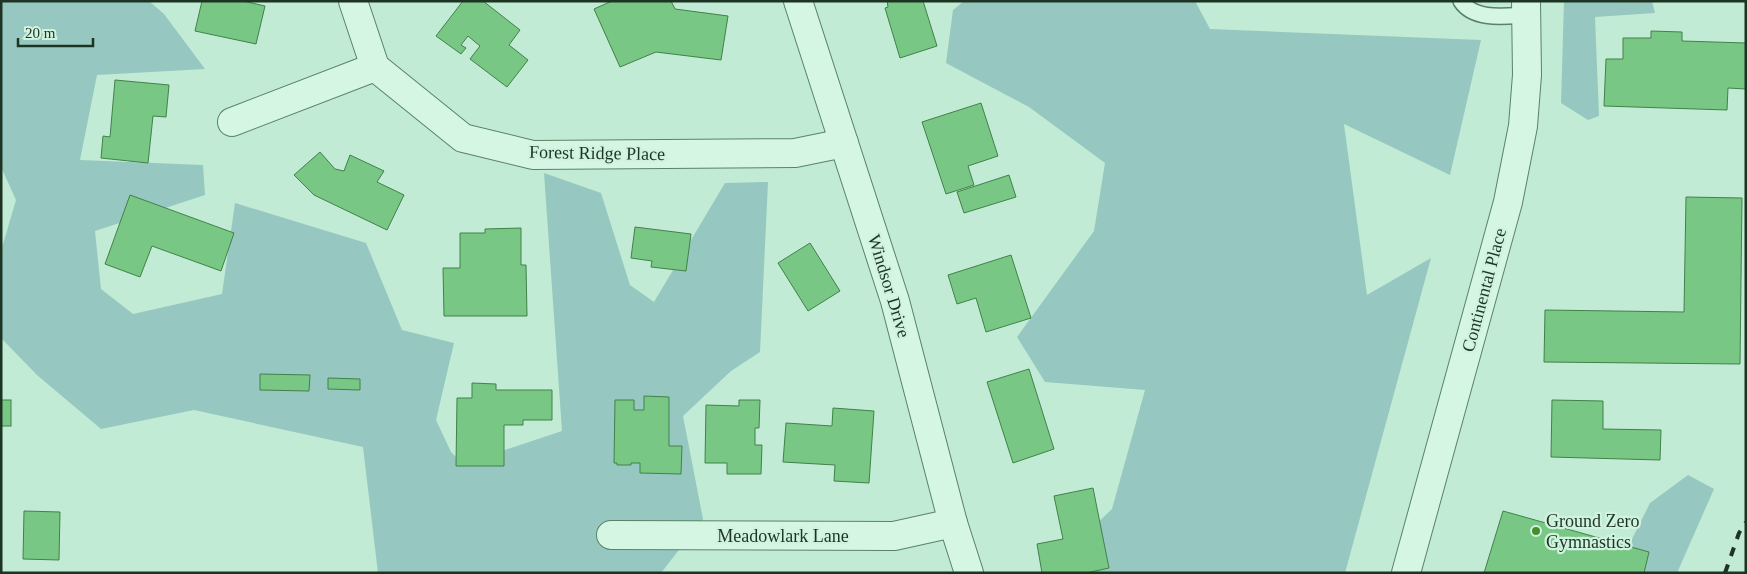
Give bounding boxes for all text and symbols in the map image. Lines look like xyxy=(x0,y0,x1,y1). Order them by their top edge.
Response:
scale bar xyxy=(18,15,92,47)
text: 20 m xyxy=(25,25,56,41)
street label: Forest Ridge Place xyxy=(529,142,665,164)
street label: Continental Place xyxy=(1458,226,1510,354)
street label: Windsor Drive xyxy=(864,232,914,340)
place label: Ground Zero Gymnastics xyxy=(1546,511,1639,552)
marker: Ground Zero Gymnastics xyxy=(1530,525,1542,537)
street label: Meadowlark Lane xyxy=(717,526,849,546)

